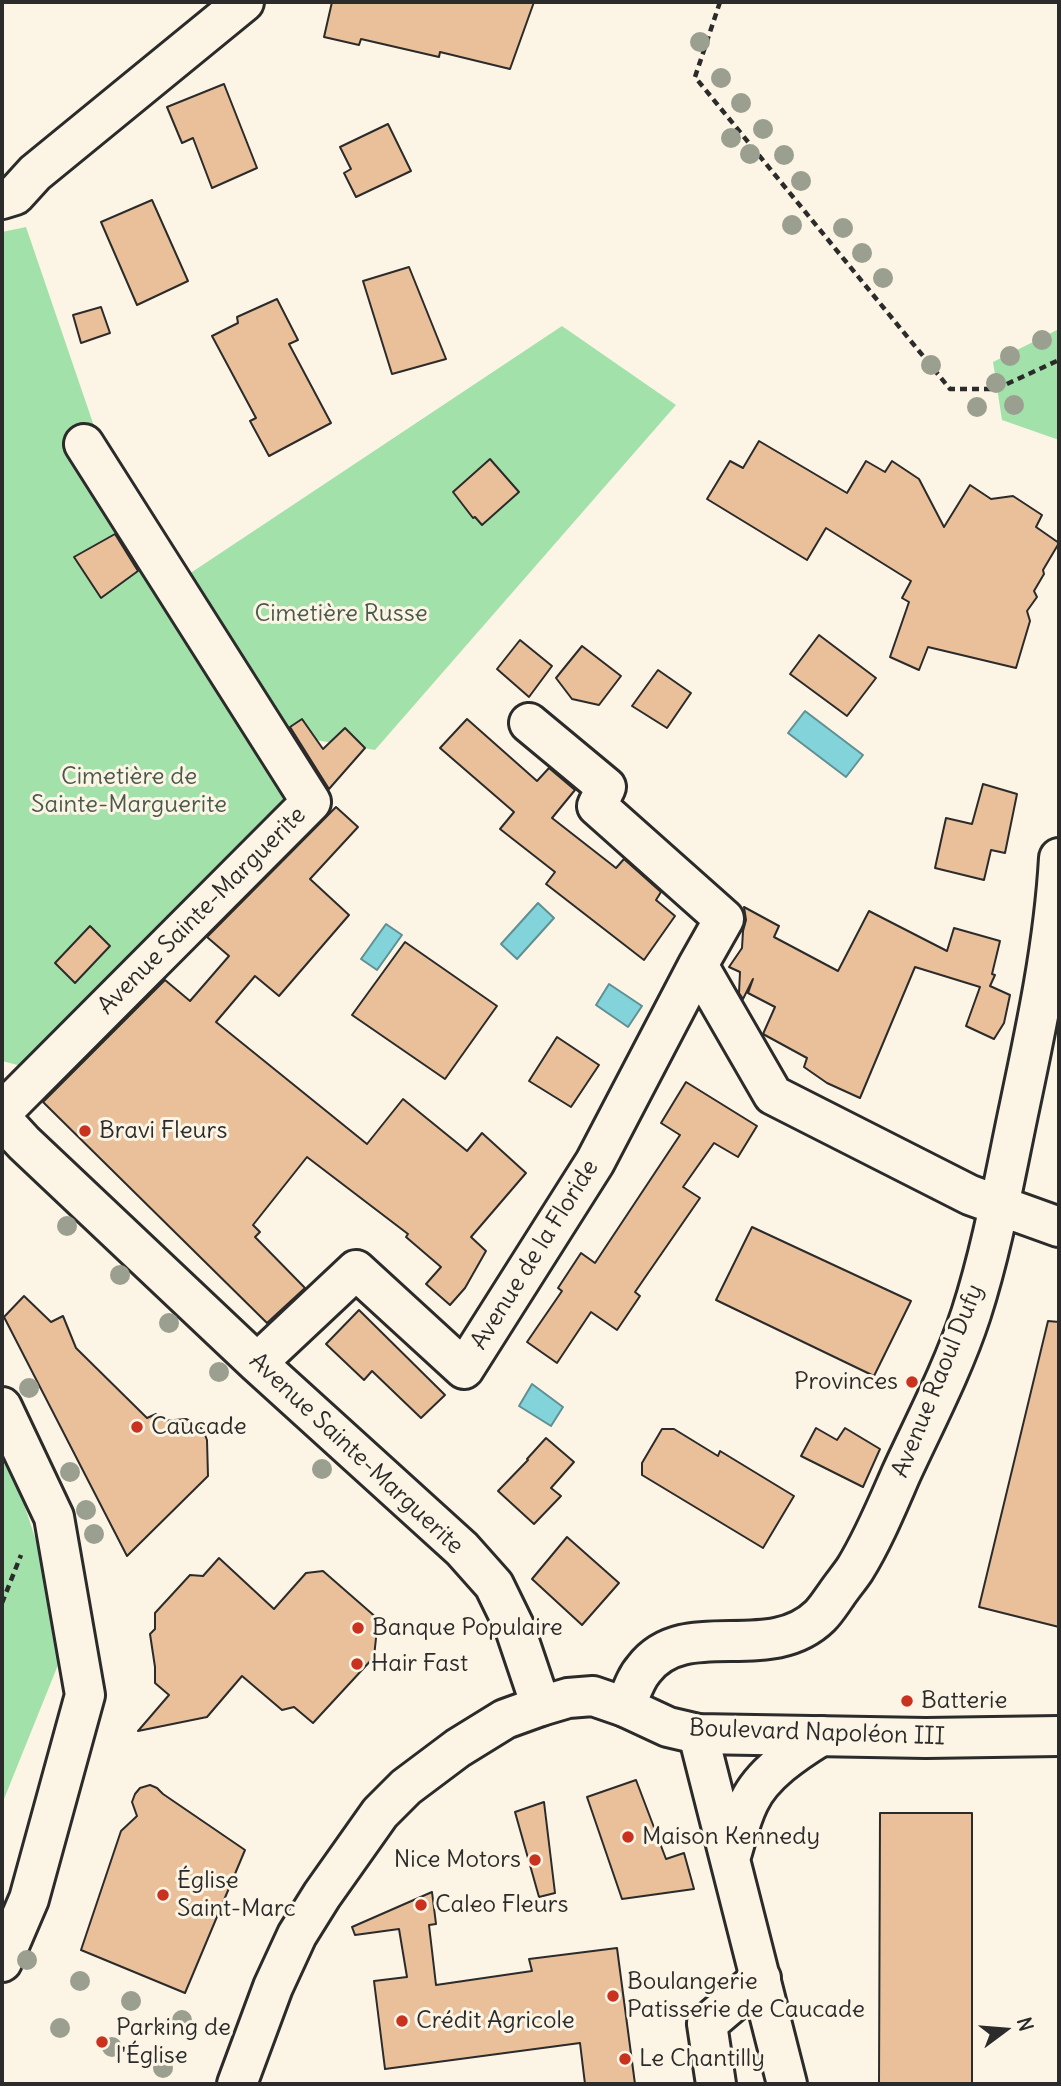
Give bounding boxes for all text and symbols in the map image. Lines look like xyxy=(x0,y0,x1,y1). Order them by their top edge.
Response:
park label: Cimetière Russe xyxy=(254,600,428,628)
park label: Cimetière de Sainte-Marguerite xyxy=(31,763,227,819)
street label: Avenue Sainte-Marguerite xyxy=(92,801,312,1021)
place label: Bravi Fleurs xyxy=(99,1117,227,1145)
marker: Bravi Fleurs xyxy=(77,1123,93,1139)
street label: Avenue de la Floride xyxy=(465,1155,605,1355)
street label: Avenue Raoul Dufy xyxy=(886,1280,990,1482)
street label: Avenue Sainte-Marguerite xyxy=(243,1347,469,1561)
place label: Provinces xyxy=(794,1368,898,1396)
marker: Provinces xyxy=(904,1374,920,1390)
place label: Caucade xyxy=(151,1413,247,1441)
marker: Caucade xyxy=(129,1419,145,1435)
place label: Banque Populaire xyxy=(372,1614,563,1642)
marker: Banque Populaire xyxy=(350,1620,366,1636)
place label: Hair Fast xyxy=(371,1650,468,1678)
marker: Hair Fast xyxy=(349,1656,365,1672)
place label: Batterie xyxy=(921,1687,1007,1715)
marker: Batterie xyxy=(899,1693,915,1709)
street label: Boulevard Napoléon III xyxy=(688,1714,946,1752)
place label: Maison Kennedy xyxy=(642,1823,820,1851)
marker: Maison Kennedy xyxy=(620,1829,636,1845)
place label: Nice Motors xyxy=(394,1846,521,1874)
marker: Nice Motors xyxy=(527,1852,543,1868)
place label: Église Saint-Marc xyxy=(177,1867,296,1923)
marker: Église Saint-Marc xyxy=(155,1887,171,1903)
place label: Caleo Fleurs xyxy=(435,1891,568,1919)
marker: Caleo Fleurs xyxy=(413,1897,429,1913)
place label: Boulangerie Patisserie de Caucade xyxy=(627,1968,865,2024)
marker: Boulangerie Patisserie de Caucade xyxy=(605,1988,621,2004)
north arrow xyxy=(970,1995,1040,2065)
place label: Crédit Agricole xyxy=(416,2007,575,2035)
marker: Crédit Agricole xyxy=(394,2013,410,2029)
place label: Parking de l'Église xyxy=(116,2014,231,2070)
text: N xyxy=(1012,2015,1039,2034)
marker: Parking de l'Église xyxy=(94,2034,110,2050)
place label: Le Chantilly xyxy=(639,2045,765,2073)
marker: Le Chantilly xyxy=(617,2051,633,2067)

